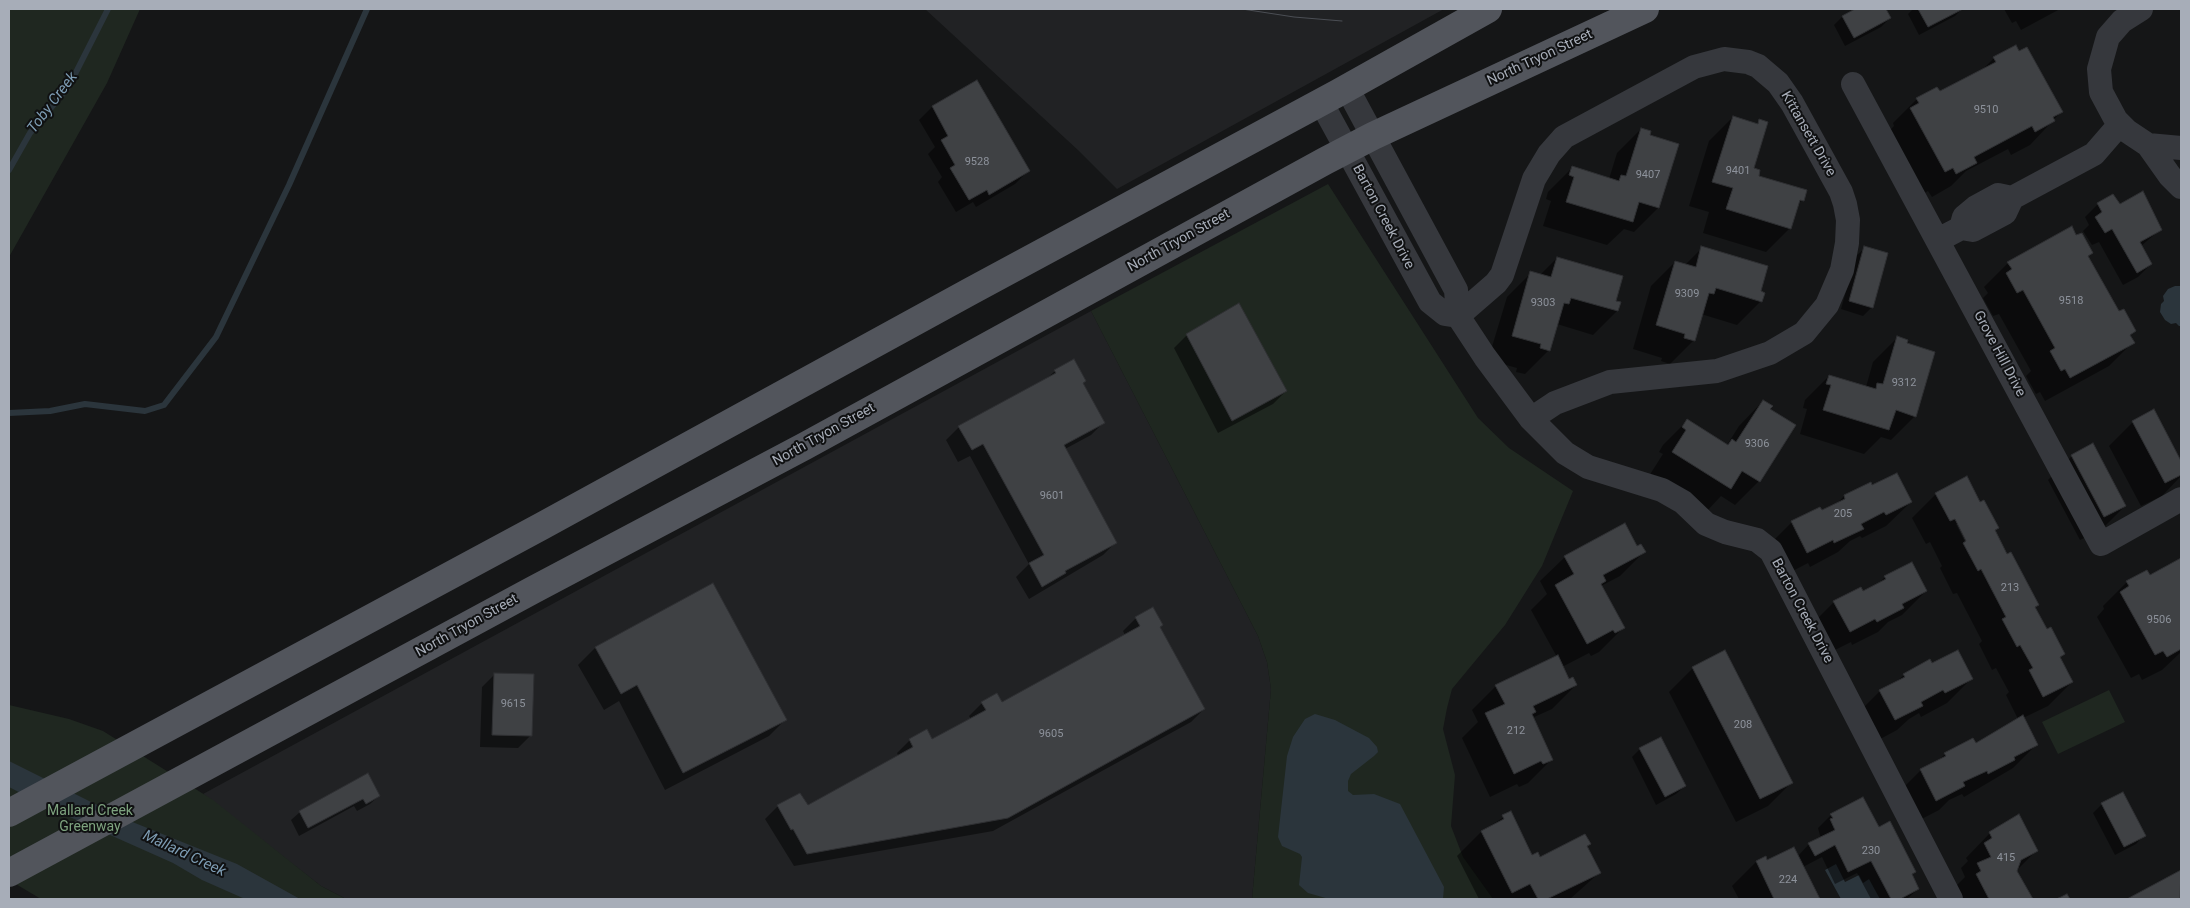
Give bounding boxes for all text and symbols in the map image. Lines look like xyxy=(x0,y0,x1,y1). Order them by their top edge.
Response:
street label: North Tryon Street xyxy=(1485,26,1595,90)
water label: Toby Creek xyxy=(24,69,82,137)
street label: Kittansett Drive xyxy=(1777,88,1839,180)
house number: 9510 xyxy=(1974,103,1998,117)
house number: 9528 xyxy=(965,155,989,169)
street label: Barton Creek Drive xyxy=(1348,162,1418,272)
house number: 9401 xyxy=(1726,164,1750,178)
house number: 9407 xyxy=(1636,168,1660,182)
street label: North Tryon Street xyxy=(1125,206,1233,276)
house number: 9309 xyxy=(1675,287,1699,301)
house number: 9518 xyxy=(2059,294,2083,308)
house number: 9303 xyxy=(1531,296,1555,310)
street label: Grove Hill Drive xyxy=(1969,308,2029,400)
house number: 9312 xyxy=(1892,376,1916,390)
street label: North Tryon Street xyxy=(770,400,878,470)
house number: 9306 xyxy=(1745,437,1769,451)
house number: 9601 xyxy=(1040,489,1064,503)
house number: 205 xyxy=(1834,507,1852,521)
street label: Barton Creek Drive xyxy=(1767,556,1837,666)
house number: 213 xyxy=(2001,581,2019,595)
street label: North Tryon Street xyxy=(413,591,521,661)
house number: 9506 xyxy=(2147,613,2171,627)
house number: 9615 xyxy=(501,697,525,711)
house number: 208 xyxy=(1734,718,1752,732)
house number: 212 xyxy=(1507,724,1525,738)
house number: 9605 xyxy=(1039,727,1063,741)
park label: Mallard Creek Greenway xyxy=(47,803,133,836)
water label: Mallard Creek xyxy=(140,827,228,881)
house number: 230 xyxy=(1862,844,1880,858)
house number: 415 xyxy=(1997,851,2015,865)
house number: 224 xyxy=(1779,873,1797,887)

